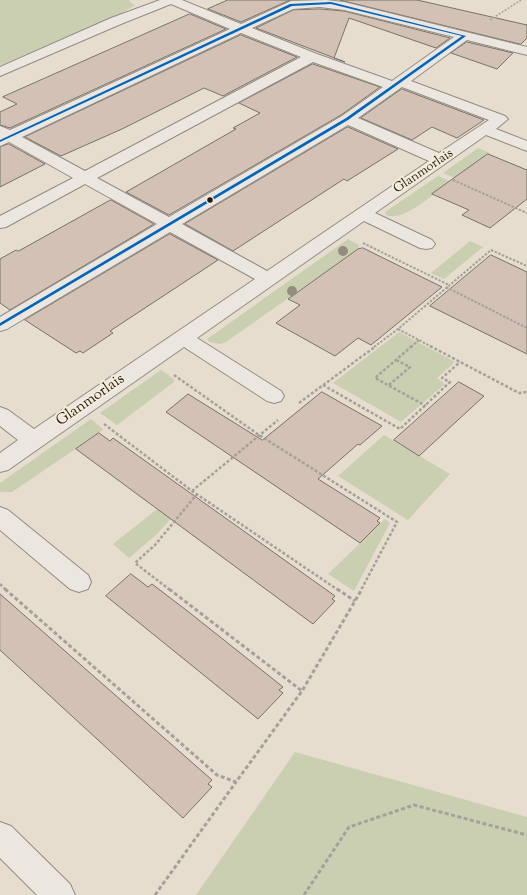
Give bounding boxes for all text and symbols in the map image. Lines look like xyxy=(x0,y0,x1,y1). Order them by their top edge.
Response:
street label: Glanmorlais xyxy=(391,146,457,198)
unlabelled marker xyxy=(205,195,215,205)
street label: Glanmorlais xyxy=(53,371,129,431)

